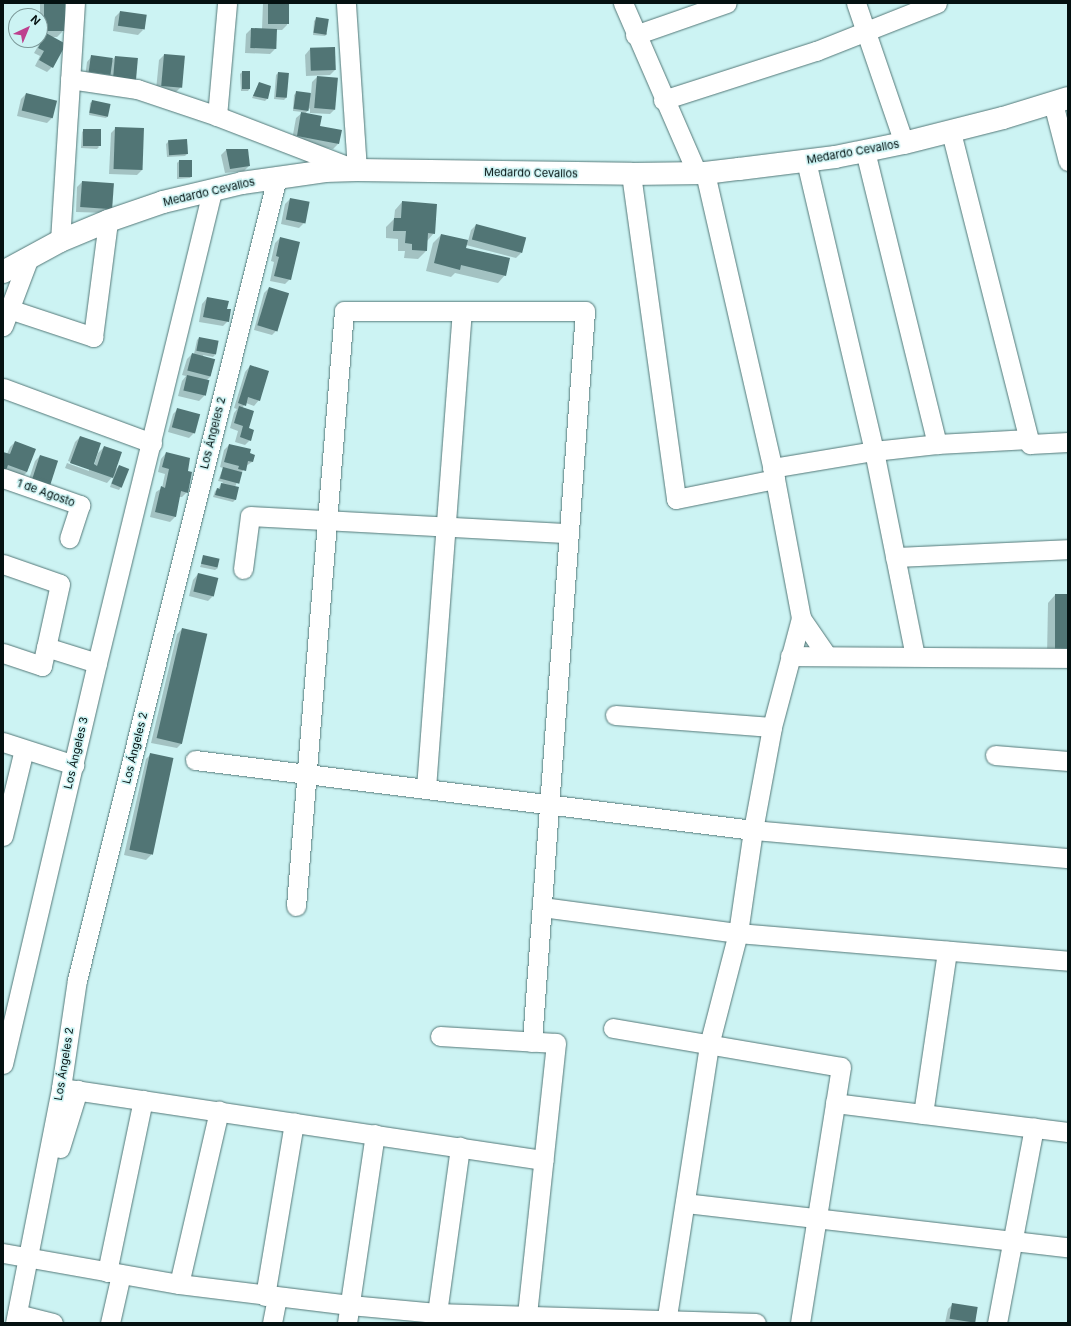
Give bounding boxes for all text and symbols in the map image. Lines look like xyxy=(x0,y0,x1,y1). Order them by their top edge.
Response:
north arrow xyxy=(8,8,48,48)
text: N xyxy=(28,12,44,28)
street label: Medardo Cevallos xyxy=(806,137,900,167)
street label: Medardo Cevallos xyxy=(484,166,578,180)
street label: Medardo Cevallos xyxy=(162,175,256,209)
street label: Los Ángeles 2 xyxy=(198,396,228,470)
street label: 1 de Agosto xyxy=(15,476,77,510)
street label: Los Ángeles 2 xyxy=(120,711,150,785)
street label: Los Ángeles 3 xyxy=(61,716,91,790)
street label: Los Ángeles 2 xyxy=(52,1027,76,1101)

